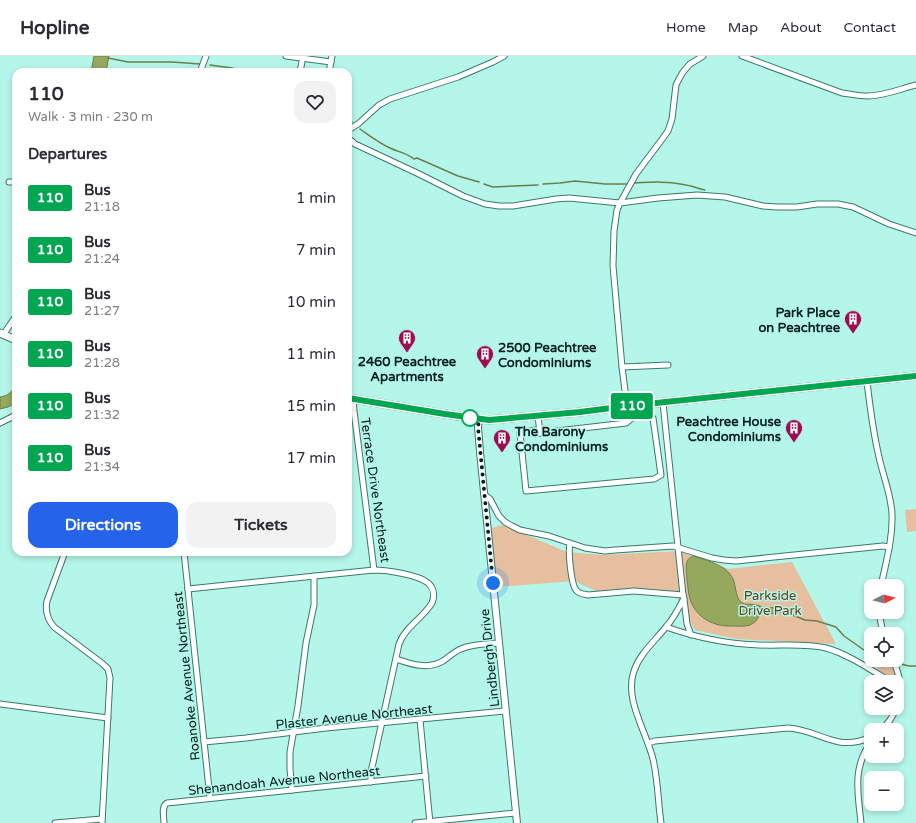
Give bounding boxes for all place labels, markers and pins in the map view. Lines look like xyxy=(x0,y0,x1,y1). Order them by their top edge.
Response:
place label: Park Place on Peachtree xyxy=(758,305,841,336)
building icon: Park Place on Peachtree xyxy=(843,309,863,334)
building icon: 2460 Peachtree Apartments xyxy=(397,328,417,353)
place label: 2500 Peachtree Condominiums xyxy=(498,340,597,371)
building icon: 2500 Peachtree Condominiums xyxy=(475,344,495,369)
place label: 2460 Peachtree Apartments xyxy=(358,354,457,385)
unlabelled marker xyxy=(461,409,479,427)
place label: Peachtree House Condominiums xyxy=(676,414,782,445)
building icon: Peachtree House Condominiums xyxy=(784,418,804,443)
place label: The Barony Condominiums xyxy=(514,424,608,455)
building icon: The Barony Condominiums xyxy=(492,428,512,453)

